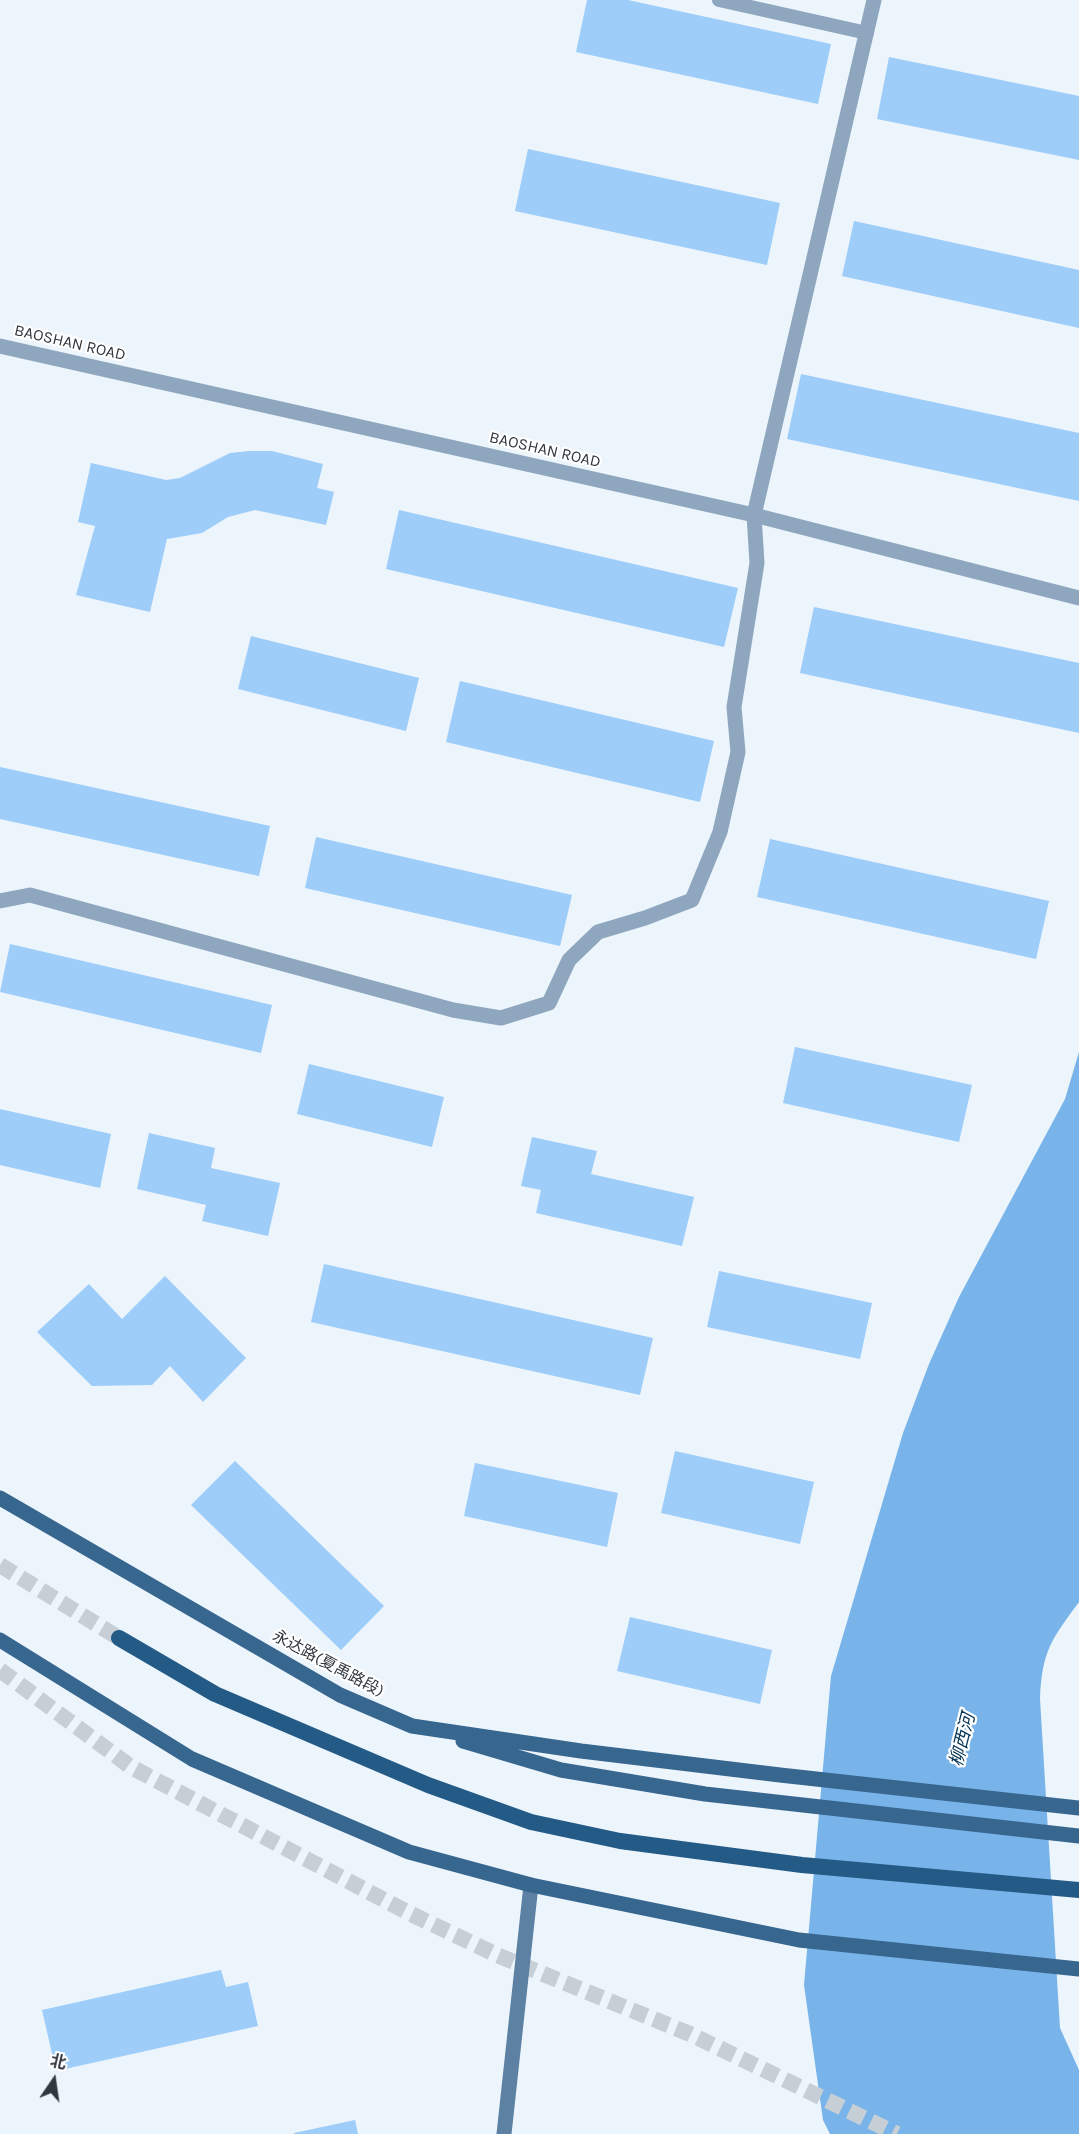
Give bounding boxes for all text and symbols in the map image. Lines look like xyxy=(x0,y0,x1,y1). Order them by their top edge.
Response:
street label: BAOSHAN ROAD xyxy=(12,321,128,365)
street label: BAOSHAN ROAD xyxy=(487,428,603,472)
street label: 永达路(夏禹路段) xyxy=(269,1627,387,1701)
water label: 柳西河 xyxy=(946,1711,980,1769)
north arrow xyxy=(24,2050,84,2110)
text: 北 xyxy=(48,2051,68,2073)

